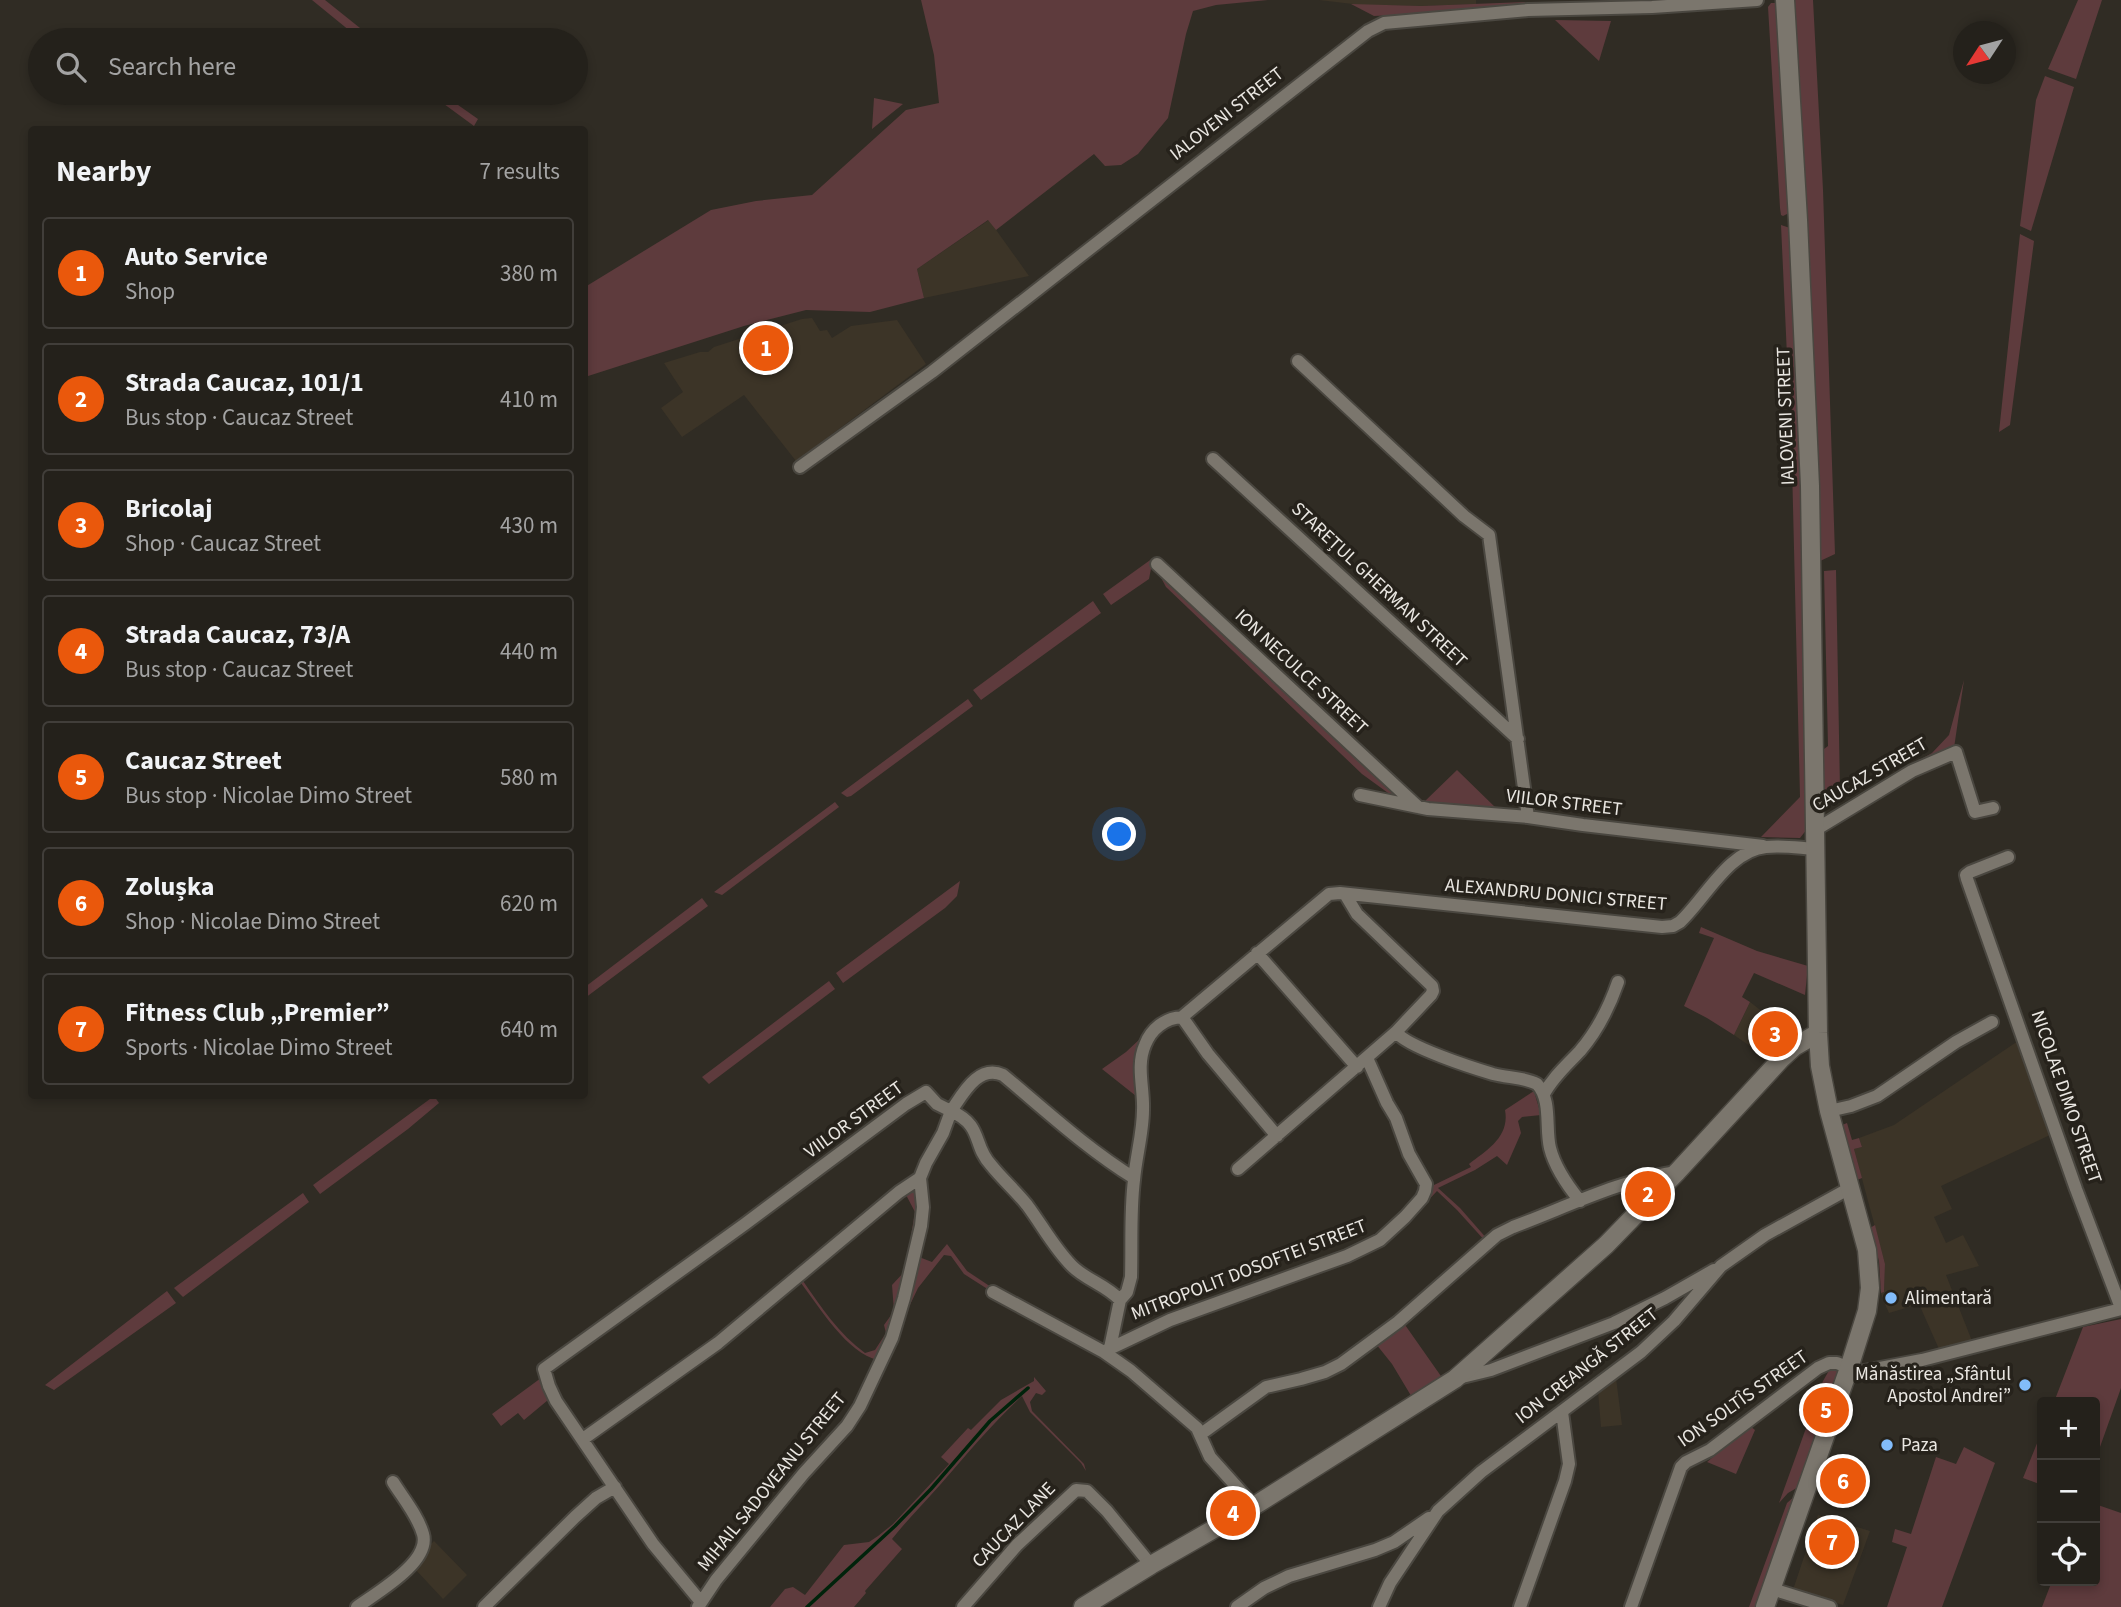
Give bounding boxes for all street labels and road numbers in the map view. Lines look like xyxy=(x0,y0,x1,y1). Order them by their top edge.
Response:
street label: IALOVENI STREET xyxy=(1164,61,1290,167)
street label: IALOVENI STREET xyxy=(1770,346,1802,486)
street label: STAREȚUL GHERMAN STREET xyxy=(1285,496,1473,674)
street label: ION NECULCE STREET xyxy=(1228,603,1374,741)
street label: CAUCAZ STREET xyxy=(1807,731,1933,819)
street label: VIILOR STREET xyxy=(1504,782,1624,824)
street label: ALEXANDRU DONICI STREET xyxy=(1444,872,1668,918)
street label: NICOLAE DIMO STREET xyxy=(2024,1007,2108,1187)
street label: VIILOR STREET xyxy=(799,1075,909,1165)
street label: MITROPOLIT DOSOFTEI STREET xyxy=(1127,1213,1371,1327)
street label: ION CREANGĂ STREET xyxy=(1510,1302,1664,1430)
street label: ION SOLTÎS STREET xyxy=(1672,1344,1814,1454)
street label: MIHAIL SADOVEANU STREET xyxy=(691,1387,853,1577)
street label: CAUCAZ LANE xyxy=(966,1476,1062,1574)

